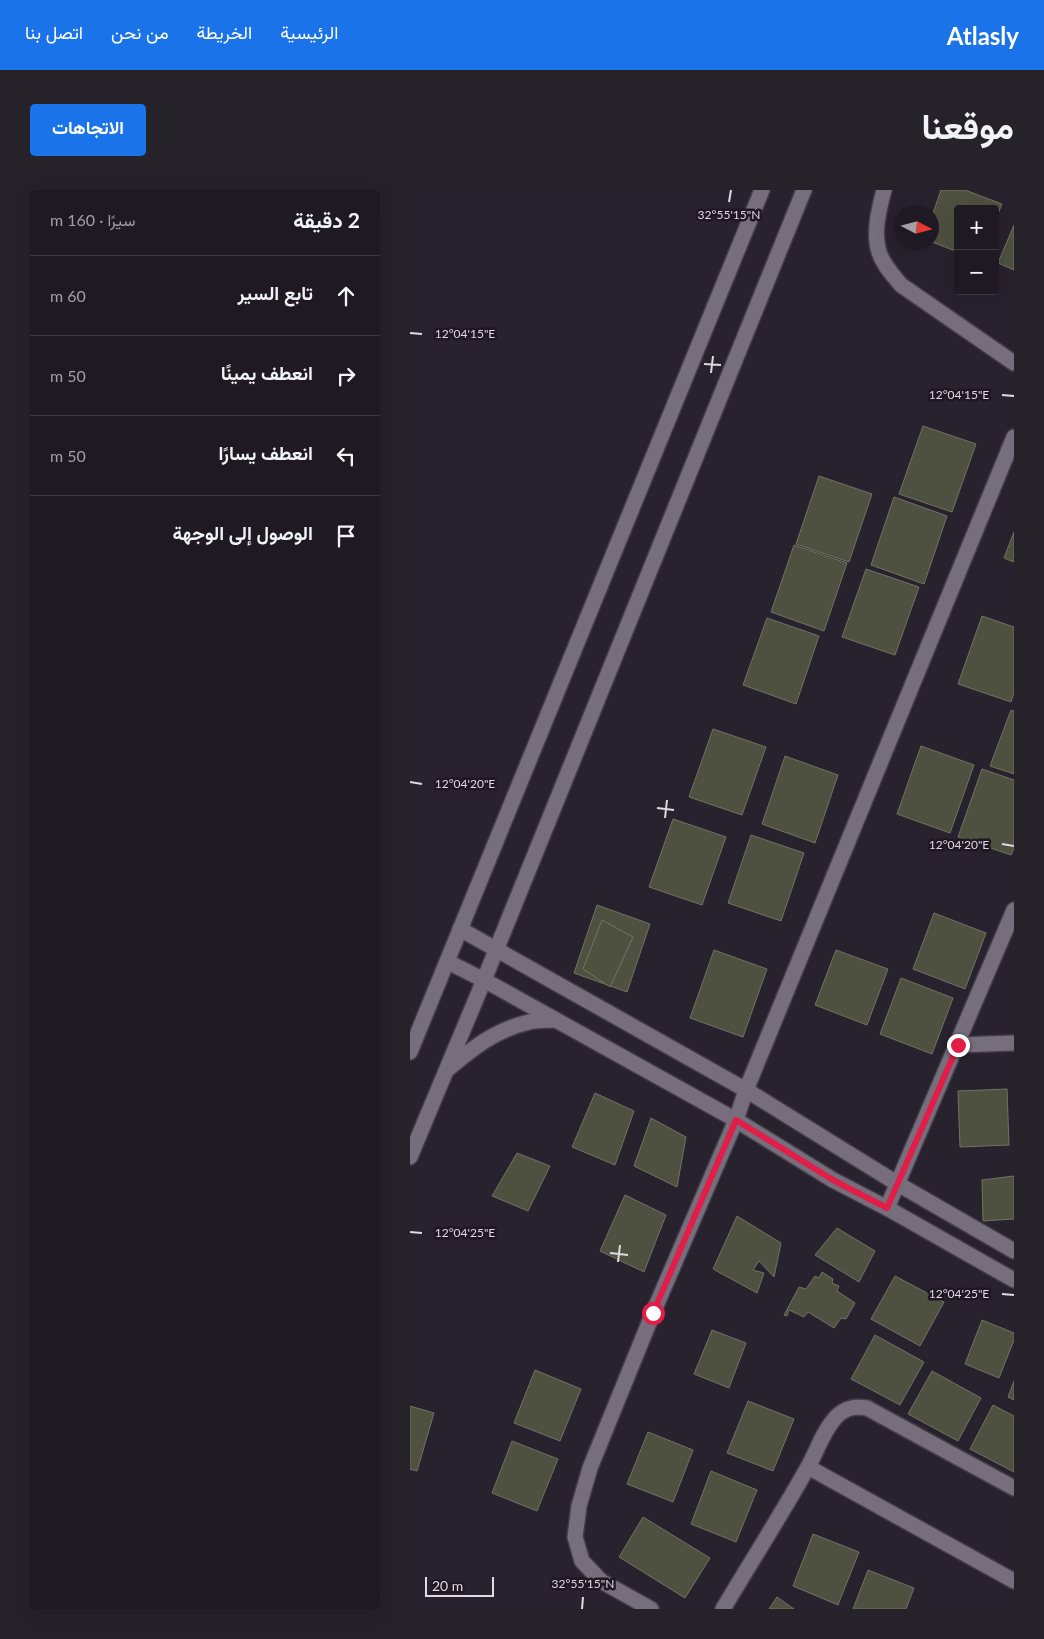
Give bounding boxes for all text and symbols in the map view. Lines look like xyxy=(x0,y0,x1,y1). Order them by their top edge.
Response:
text: اتصل بنا xyxy=(25,21,83,43)
text: من نحن xyxy=(111,21,169,43)
text: الخريطة xyxy=(197,21,252,43)
text: الرئيسية xyxy=(280,21,338,43)
text: Atlasly xyxy=(947,21,1019,50)
button: الاتجاهات xyxy=(30,104,146,156)
text: موقعنا xyxy=(921,104,1014,146)
north arrow xyxy=(894,205,939,250)
map controls xyxy=(954,205,999,295)
button: + xyxy=(954,205,999,250)
text: 2 دقيقة xyxy=(293,207,360,232)
text: 32°55'15"N xyxy=(698,207,760,222)
text: سيرًا · 160 m xyxy=(50,210,135,229)
button: − xyxy=(954,250,999,295)
text: تابع السير xyxy=(238,281,313,304)
icon: ahead xyxy=(332,282,360,310)
text: 60 m xyxy=(50,286,86,305)
text: 12°04'15"E xyxy=(435,326,495,341)
text: انعطف يمينًا xyxy=(221,361,313,384)
icon: right xyxy=(332,362,360,390)
text: 50 m xyxy=(50,366,86,385)
text: 12°04'15"E xyxy=(929,387,989,402)
text: انعطف يسارًا xyxy=(218,441,313,464)
icon: left xyxy=(332,442,360,470)
text: 50 m xyxy=(50,446,86,465)
text: الوصول إلى الوجهة xyxy=(172,521,313,544)
icon: arrive xyxy=(332,522,360,550)
text: 12°04'20"E xyxy=(435,776,495,791)
text: 12°04'20"E xyxy=(929,837,989,852)
route end xyxy=(947,1034,970,1057)
text: 12°04'25"E xyxy=(435,1225,495,1240)
text: 12°04'25"E xyxy=(929,1286,989,1301)
route start xyxy=(642,1302,665,1325)
scale bar xyxy=(425,1574,494,1597)
text: 32°55'15"N xyxy=(552,1576,614,1591)
text: 20 m xyxy=(432,1577,463,1594)

